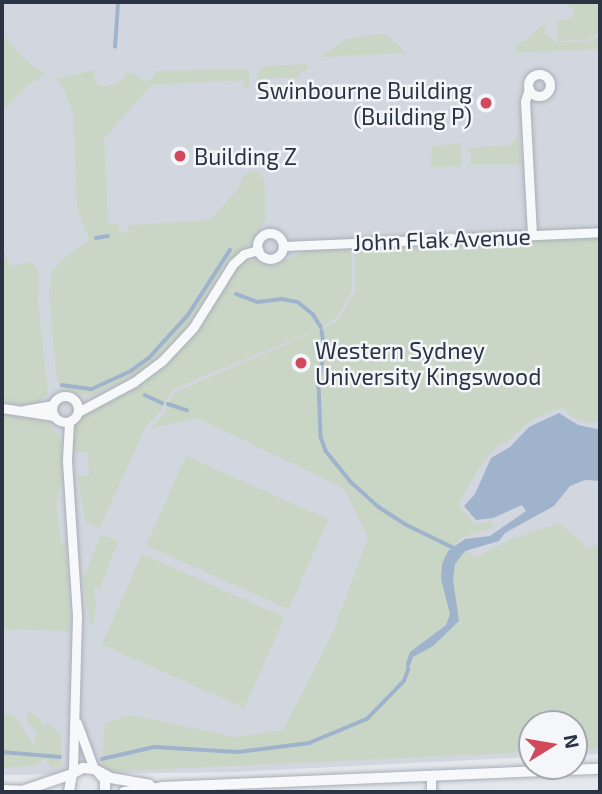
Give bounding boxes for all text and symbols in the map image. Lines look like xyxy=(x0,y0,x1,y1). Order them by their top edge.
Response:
place label: Swinbourne Building (Building P) xyxy=(257,76,472,130)
marker: Swinbourne Building (Building P) xyxy=(478,95,494,111)
place label: Building Z xyxy=(194,142,297,170)
marker: Building Z xyxy=(172,148,188,164)
street label: John Flak Avenue xyxy=(352,222,532,256)
place label: Western Sydney University Kingswood xyxy=(315,336,542,390)
marker: Western Sydney University Kingswood xyxy=(293,355,309,371)
north arrow xyxy=(518,710,588,780)
text: N xyxy=(560,732,585,750)

